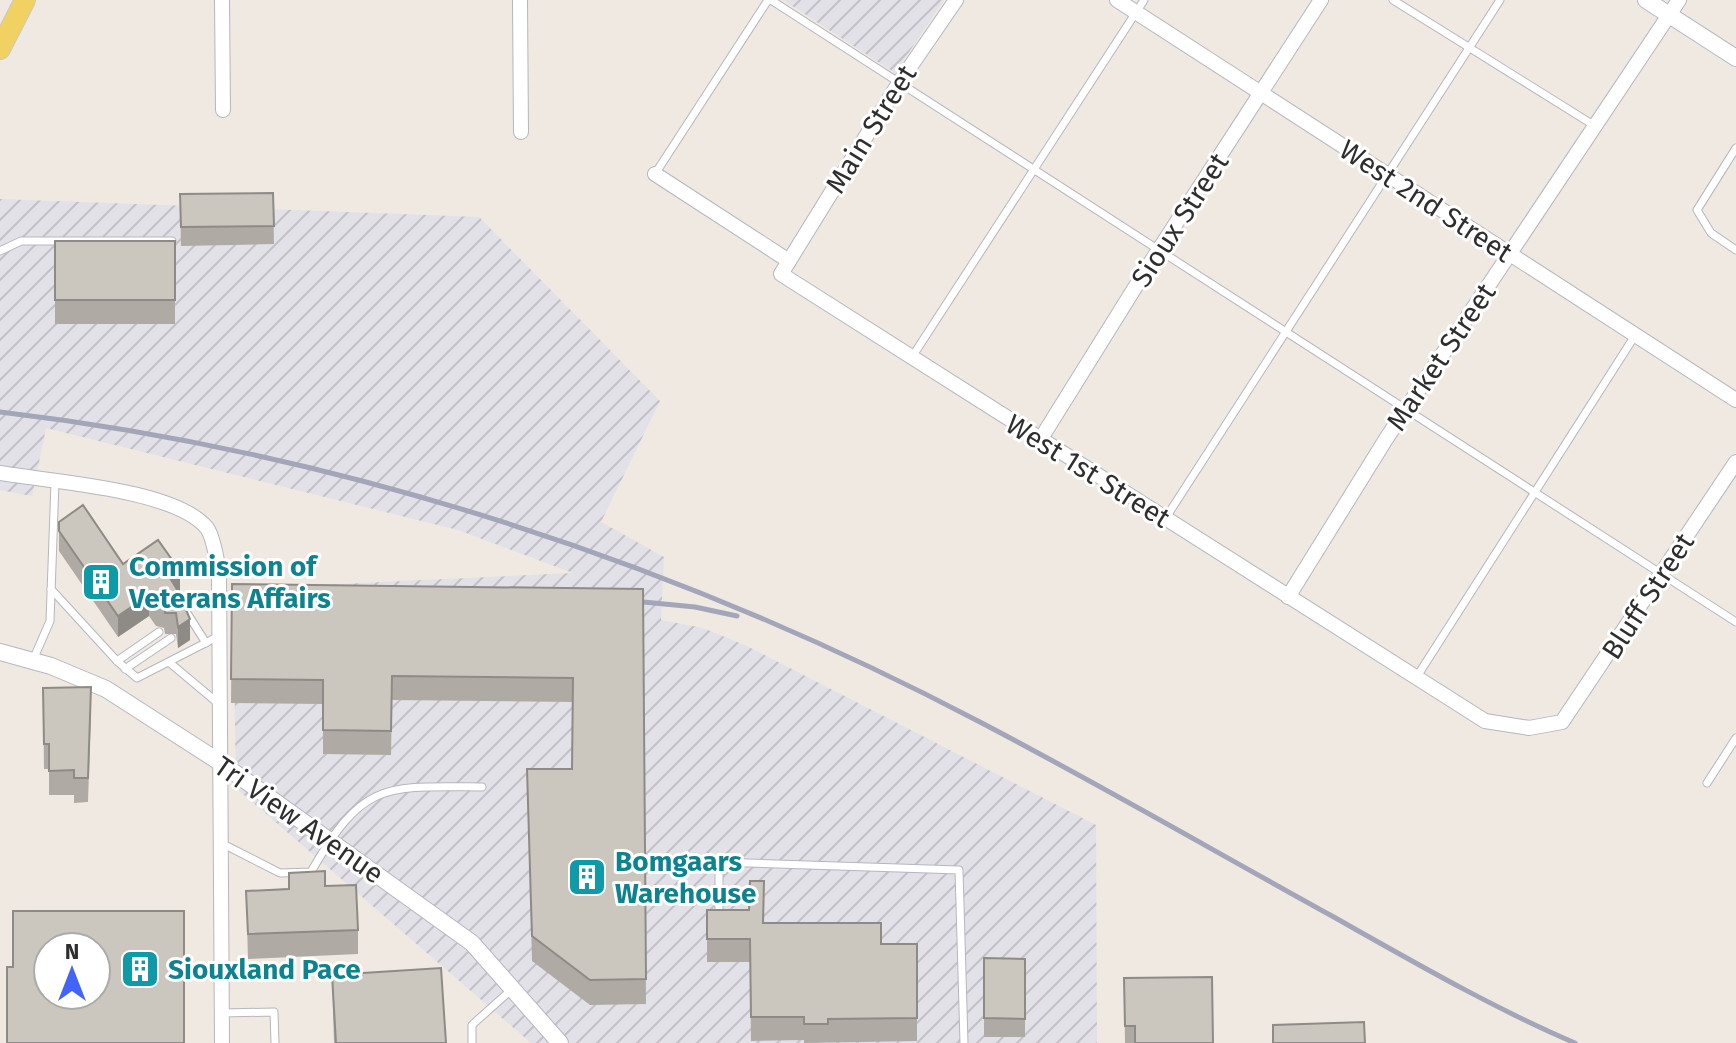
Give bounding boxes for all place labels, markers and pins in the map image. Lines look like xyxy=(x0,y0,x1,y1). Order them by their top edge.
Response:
place label: Commission of Veterans Affairs xyxy=(128,550,331,615)
building icon: Commission of Veterans Affairs xyxy=(80,561,122,603)
place label: Bomgaars Warehouse xyxy=(615,845,757,910)
building icon: Bomgaars Warehouse xyxy=(566,856,608,898)
building icon: Siouxland Pace xyxy=(119,948,161,990)
place label: Siouxland Pace xyxy=(168,953,361,986)

